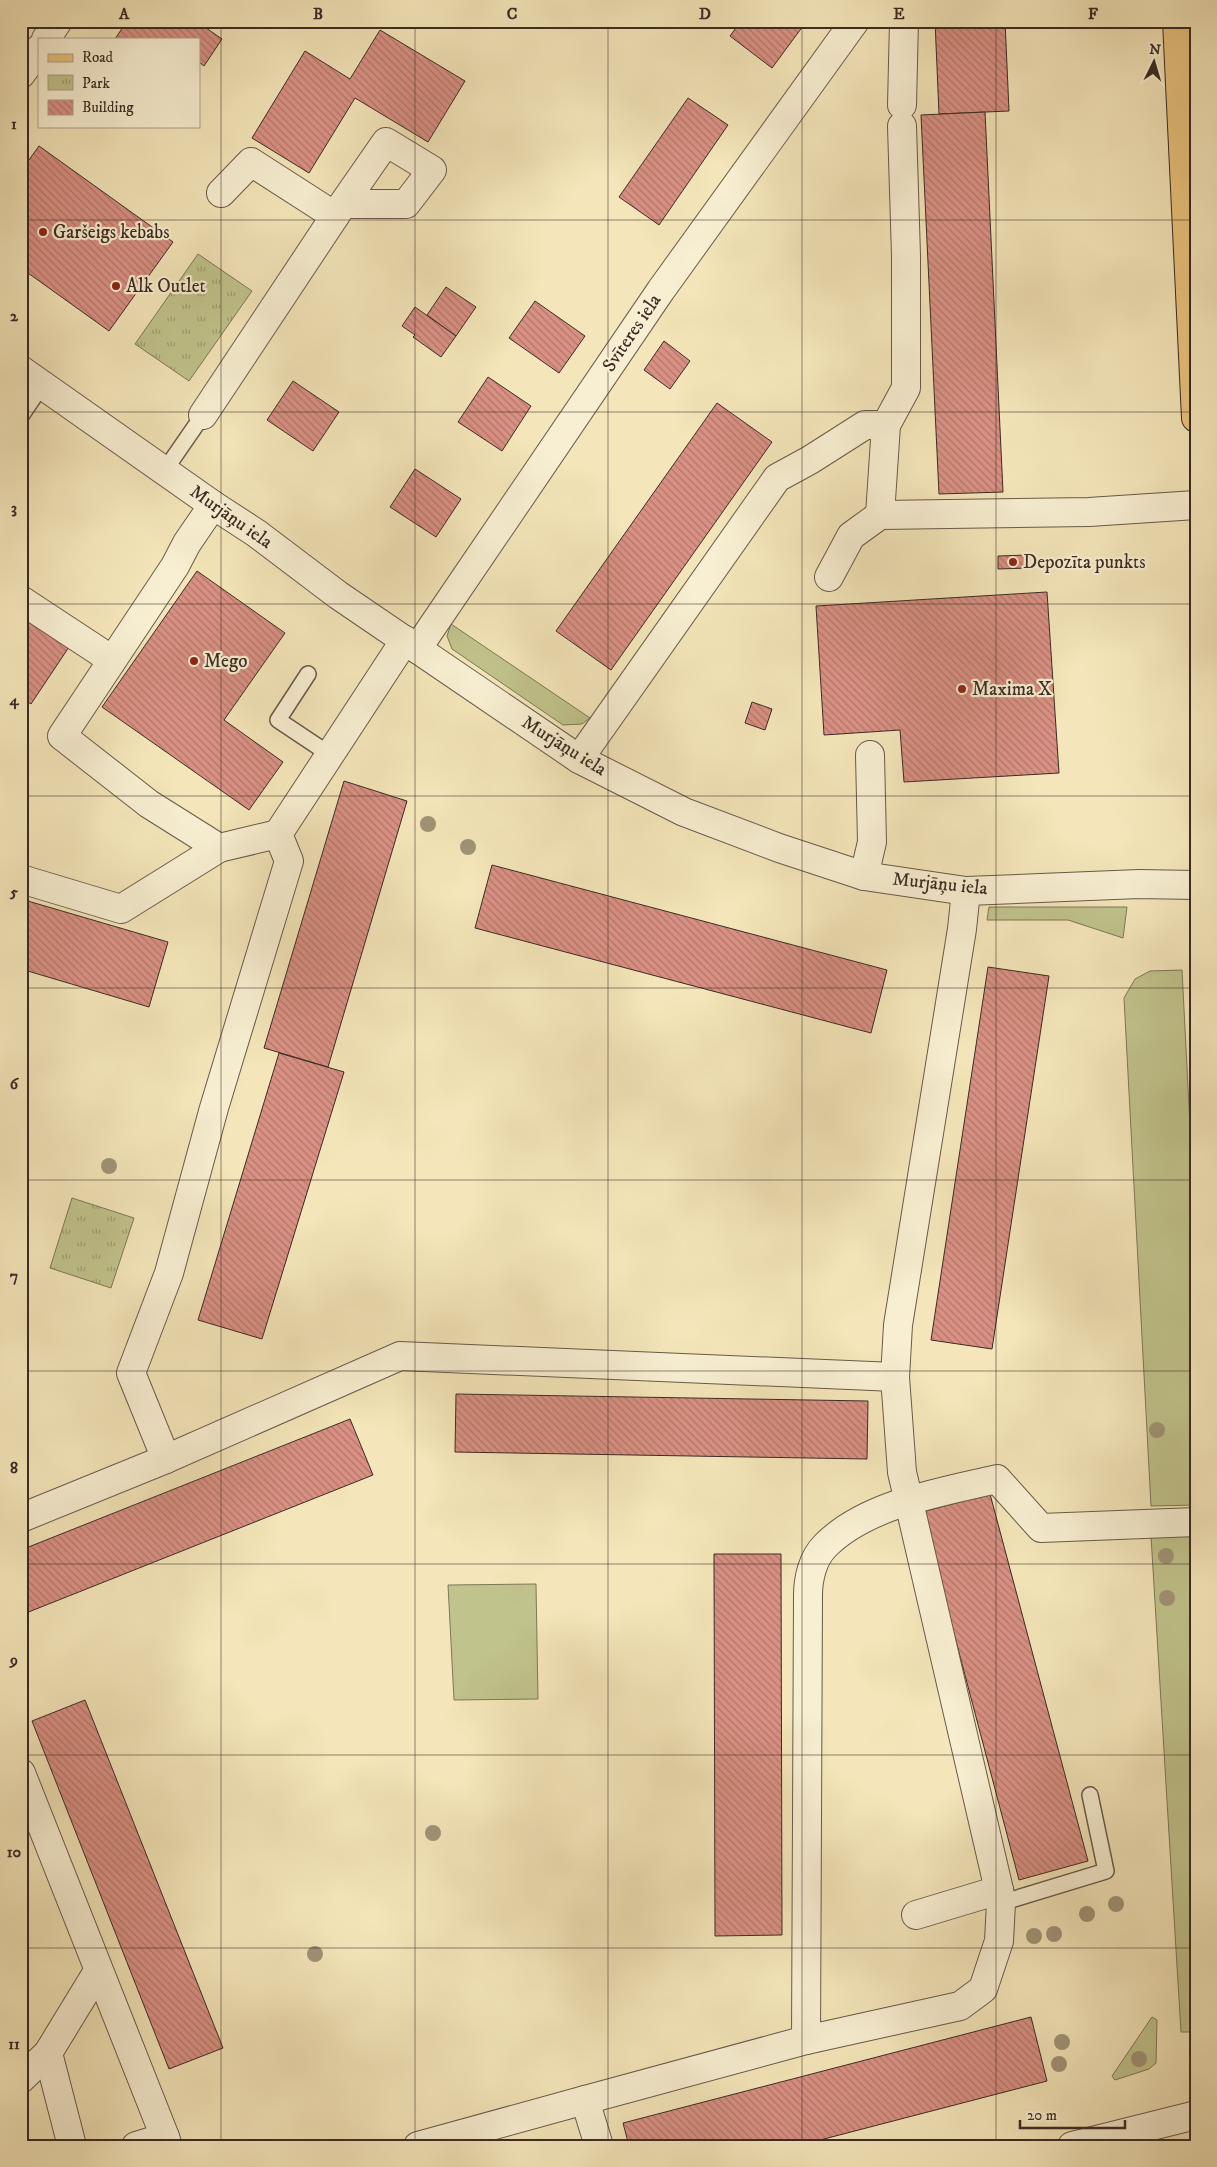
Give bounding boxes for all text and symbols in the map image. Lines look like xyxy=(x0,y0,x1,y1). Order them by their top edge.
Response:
text: A xyxy=(118,4,130,24)
text: B xyxy=(313,4,323,24)
text: C xyxy=(507,4,517,24)
text: D xyxy=(699,4,711,24)
text: E xyxy=(893,4,905,24)
text: F xyxy=(1088,4,1098,24)
legend xyxy=(38,38,200,128)
north arrow xyxy=(1130,38,1180,88)
text: N xyxy=(1149,41,1162,60)
text: Road xyxy=(82,48,114,67)
text: Park xyxy=(82,74,111,93)
text: Building xyxy=(82,98,134,117)
text: 1 xyxy=(11,114,17,134)
place label: Garšeigs kebabs xyxy=(53,221,170,244)
marker: Garšeigs kebabs xyxy=(37,226,49,238)
place label: Alk Outlet xyxy=(126,275,206,298)
marker: Alk Outlet xyxy=(110,280,122,292)
street label: Svīteres iela xyxy=(598,290,666,376)
text: 2 xyxy=(10,306,19,326)
street label: Murjāņu iela xyxy=(185,480,277,554)
text: 3 xyxy=(11,498,17,518)
place label: Depozīta punkts xyxy=(1023,551,1146,574)
marker: Depozīta punkts xyxy=(1007,556,1019,568)
place label: Mego xyxy=(204,650,247,673)
marker: Mego xyxy=(188,655,200,667)
place label: Maxima X xyxy=(972,678,1052,701)
marker: Maxima X xyxy=(956,683,968,695)
text: 4 xyxy=(8,690,19,710)
street label: Murjāņu iela xyxy=(517,711,611,781)
street label: Murjāņu iela xyxy=(891,868,989,900)
text: 5 xyxy=(9,882,18,902)
text: 6 xyxy=(10,1074,20,1094)
text: 7 xyxy=(10,1266,18,1286)
text: 8 xyxy=(10,1458,18,1478)
text: 9 xyxy=(9,1650,18,1670)
text: 10 xyxy=(7,1842,22,1862)
text: 11 xyxy=(8,2034,20,2054)
scale bar xyxy=(1020,2097,1124,2129)
text: 20 m xyxy=(1027,2106,1057,2125)

